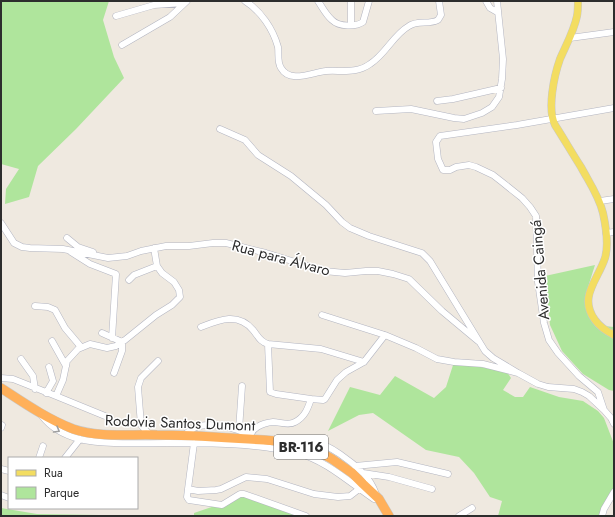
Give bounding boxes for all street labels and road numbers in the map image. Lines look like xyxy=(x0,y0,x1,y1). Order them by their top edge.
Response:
street label: Avenida Caingá xyxy=(525,219,555,321)
street label: Rua para Álvaro xyxy=(229,234,333,282)
street label: Rodovia Santos Dumont xyxy=(104,409,256,437)
road number: BR-116 xyxy=(274,435,328,459)

